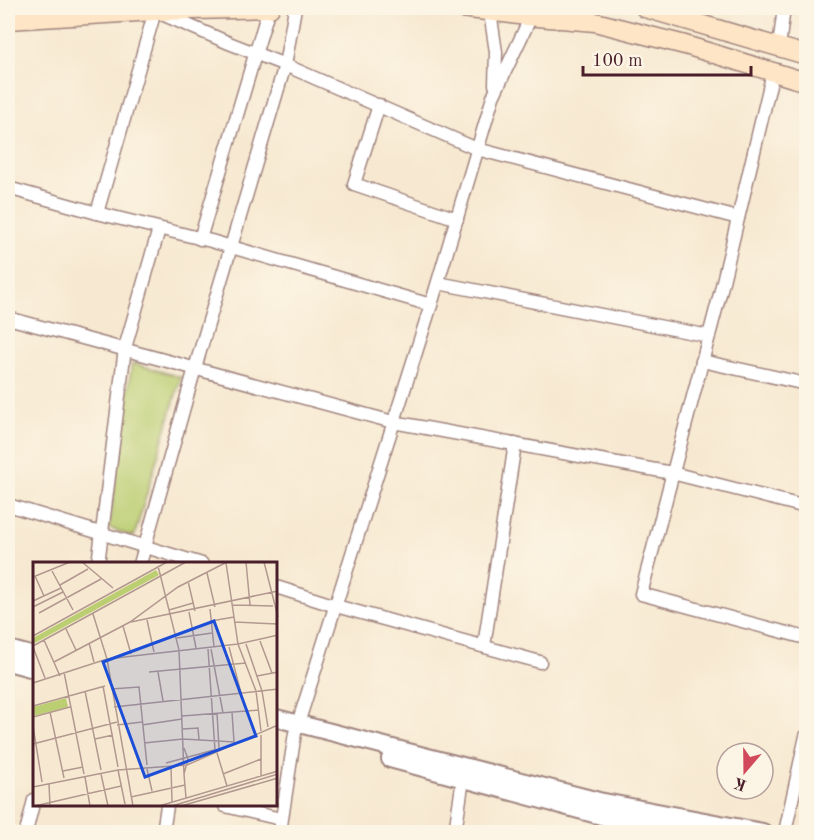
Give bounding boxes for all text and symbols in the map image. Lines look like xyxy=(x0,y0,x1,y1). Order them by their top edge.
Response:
scale bar xyxy=(583,39,751,77)
text: 100 m xyxy=(592,52,643,70)
inset map xyxy=(33,562,278,807)
north arrow xyxy=(715,741,775,801)
text: K xyxy=(732,774,749,793)

